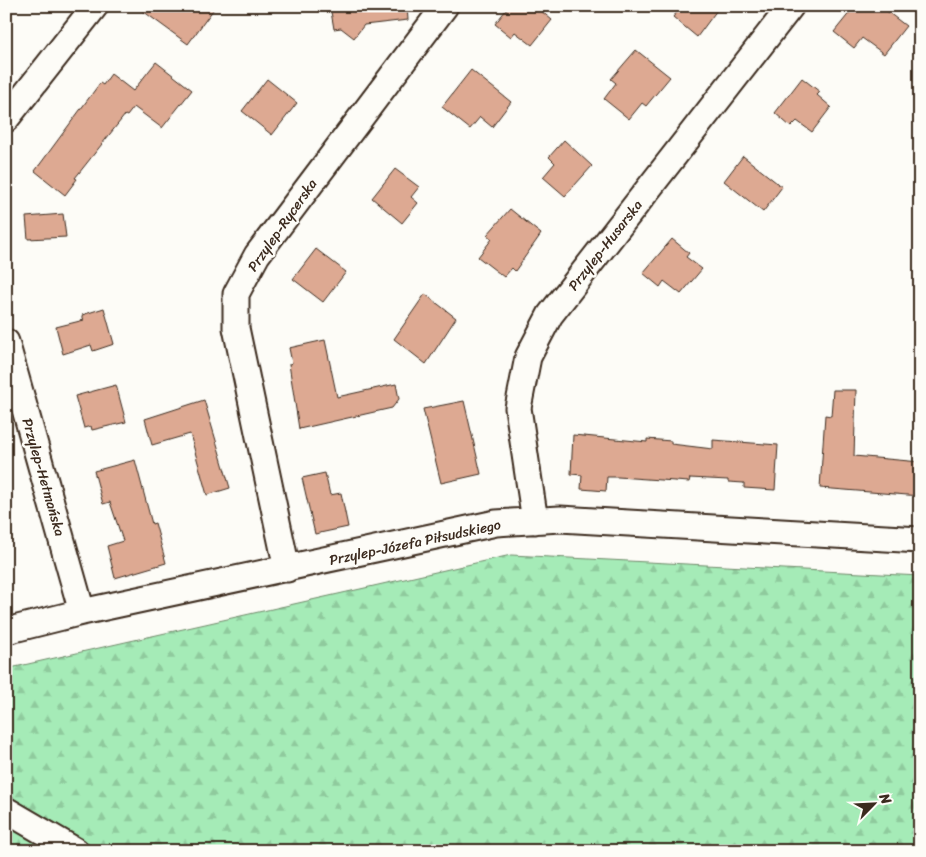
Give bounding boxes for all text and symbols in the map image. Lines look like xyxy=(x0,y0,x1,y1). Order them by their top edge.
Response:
street label: Przylep-Rycerska xyxy=(241,174,324,277)
street label: Przylep-Husarska xyxy=(562,194,649,296)
street label: Przylep-Hetmańska xyxy=(15,415,72,539)
street label: Przylep-Józefa Piłsudskiego xyxy=(327,512,503,573)
north arrow xyxy=(848,780,898,830)
text: N xyxy=(872,788,899,809)

